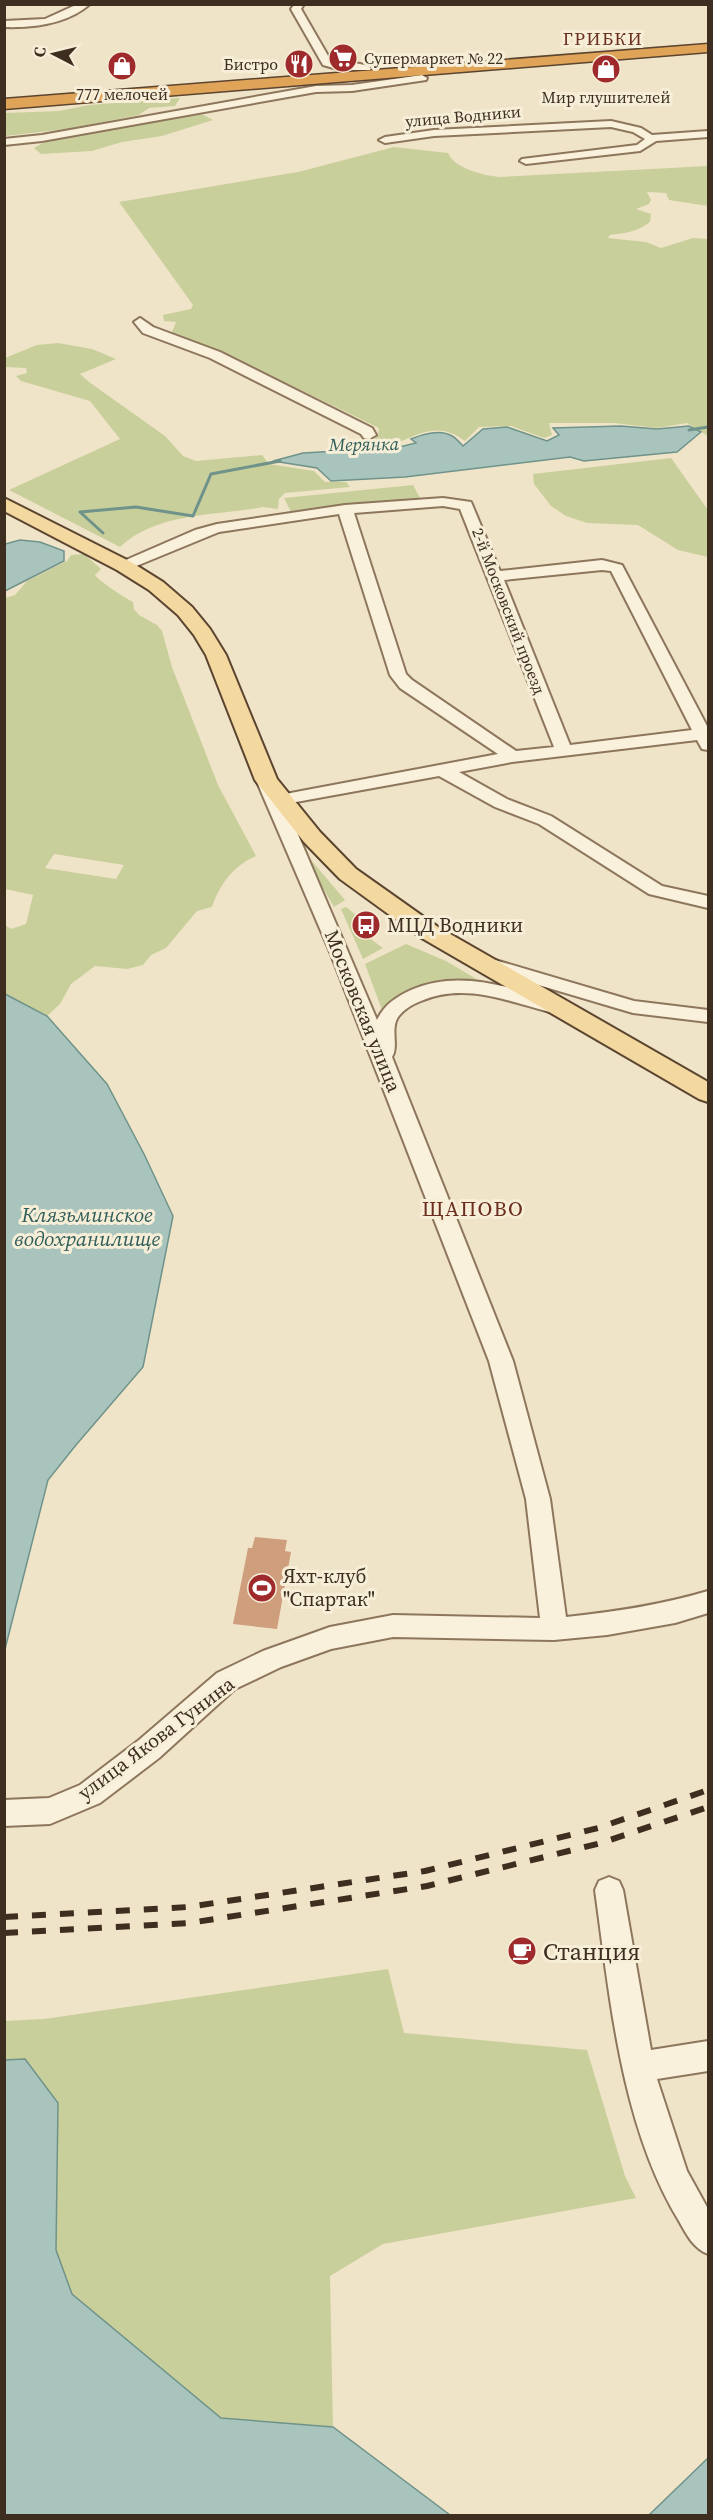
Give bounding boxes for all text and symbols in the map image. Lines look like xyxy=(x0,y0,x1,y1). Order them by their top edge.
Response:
north arrow xyxy=(24,24,84,84)
district label: ГРИБКИ xyxy=(563,26,643,51)
supermarket icon: Супермаркет № 22 xyxy=(327,42,359,74)
text: С xyxy=(28,46,51,58)
place label: Супермаркет № 22 xyxy=(364,47,503,69)
restaurant icon: Бистро xyxy=(283,48,315,80)
shop icon: 777 мелочей xyxy=(106,50,138,82)
place label: Бистро xyxy=(224,53,278,75)
shop icon: Мир глушителей xyxy=(590,53,622,85)
place label: 777 мелочей xyxy=(76,83,168,105)
place label: Мир глушителей xyxy=(541,86,671,108)
street label: улица Водники xyxy=(404,100,522,132)
water label: Мерянка xyxy=(328,431,400,457)
street label: 2-й Московский проезд xyxy=(467,525,551,697)
bus stop icon: МЦД Водники xyxy=(350,909,382,941)
place label: МЦД Водники xyxy=(387,911,523,939)
street label: Московская улица xyxy=(318,926,409,1097)
district label: ЩАПОВО xyxy=(422,1194,524,1223)
water label: Клязьминское водохранилище xyxy=(14,1200,160,1253)
place label: Яхт-клуб "Спартак" xyxy=(283,1562,375,1613)
sports icon: Яхт-клуб "Спартак" xyxy=(246,1572,278,1604)
street label: улица Якова Гунина xyxy=(72,1669,241,1806)
cafe icon: Станция xyxy=(506,1935,538,1967)
place label: Станция xyxy=(543,1935,640,1968)

